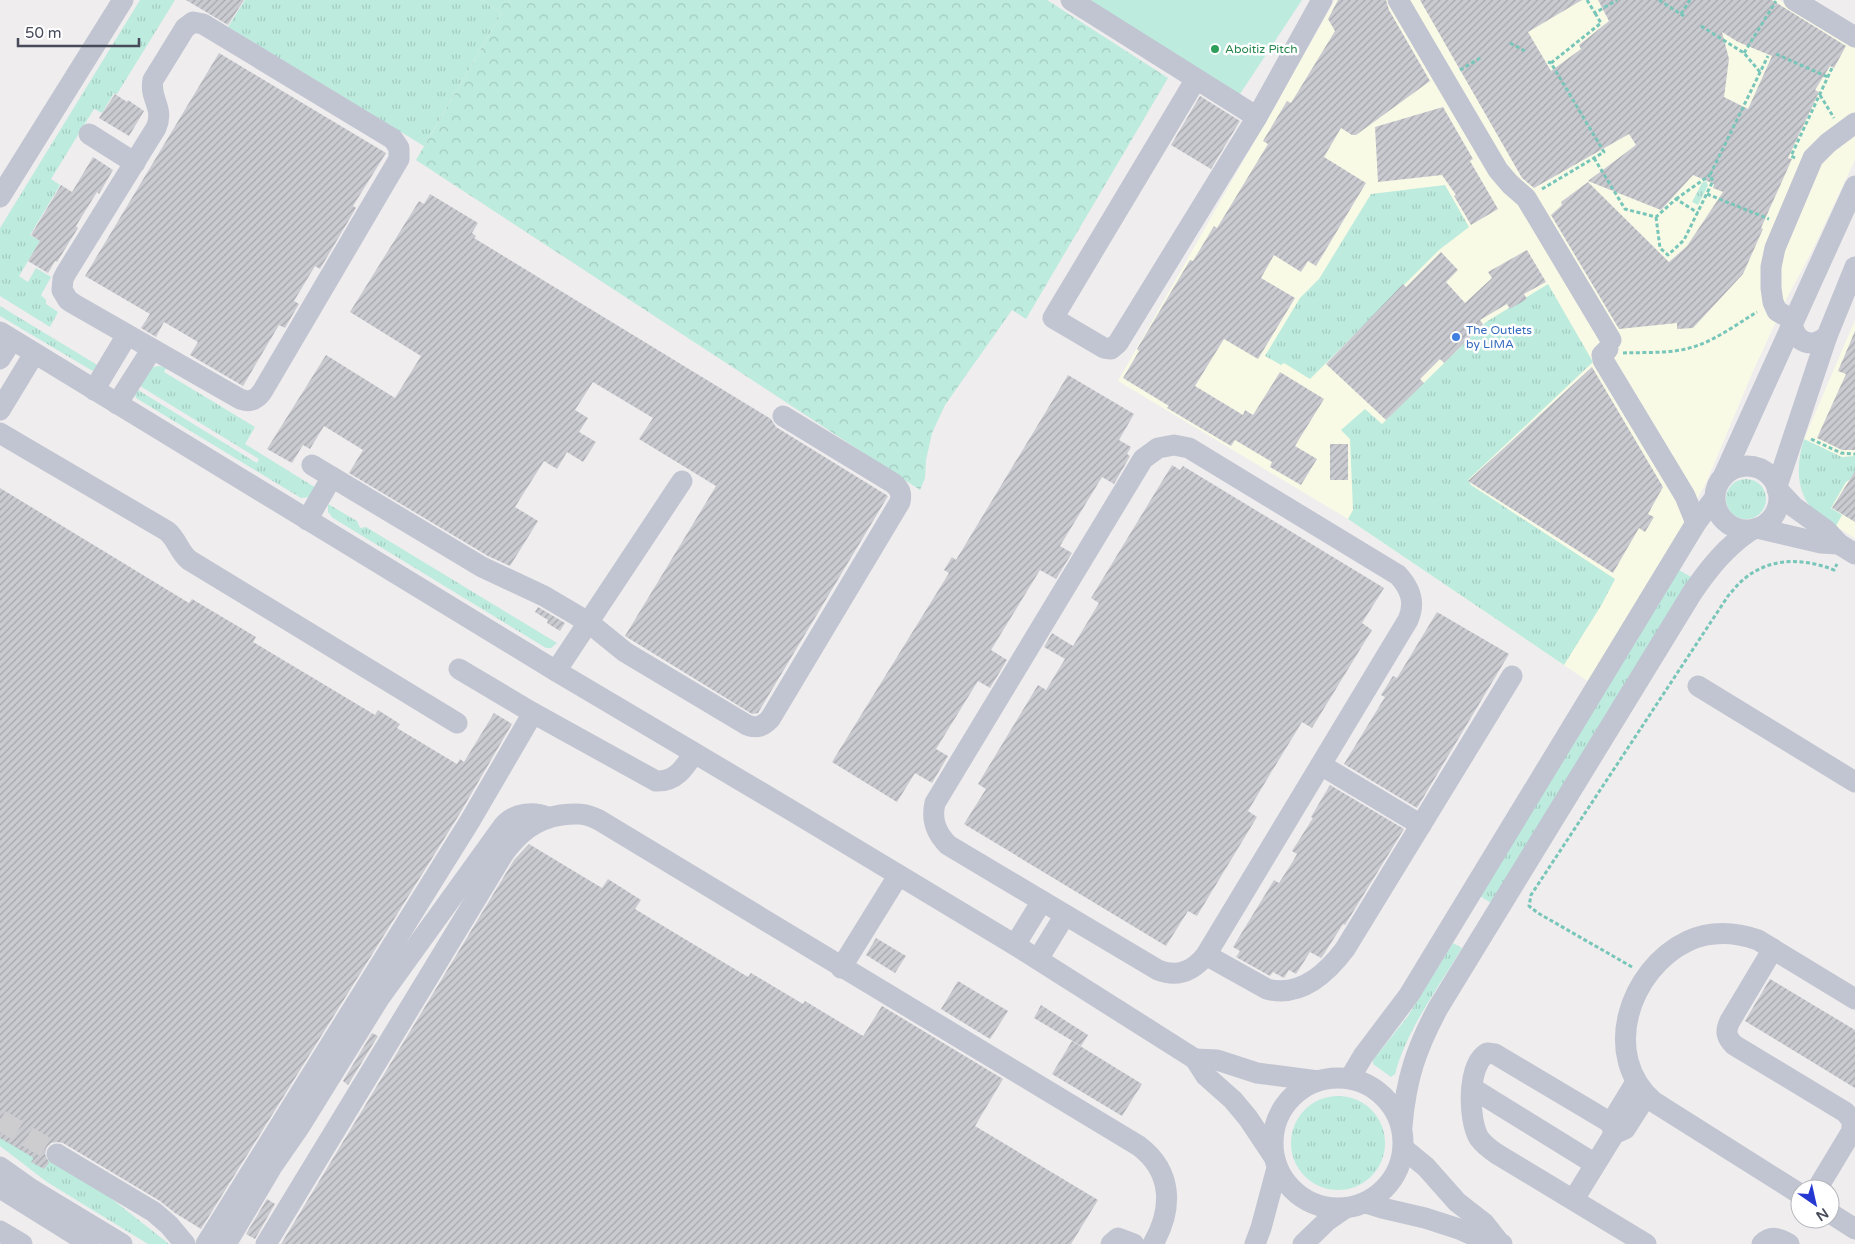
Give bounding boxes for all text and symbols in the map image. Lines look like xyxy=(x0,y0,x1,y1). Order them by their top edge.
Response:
scale bar xyxy=(18,15,139,47)
text: 50 m xyxy=(25,24,62,42)
place label: Aboitiz Pitch xyxy=(1225,42,1298,56)
marker: Aboitiz Pitch xyxy=(1209,43,1221,55)
place label: The Outlets by LIMA xyxy=(1466,323,1532,351)
marker: The Outlets by LIMA xyxy=(1450,331,1462,343)
north arrow xyxy=(1790,1179,1840,1229)
text: N xyxy=(1813,1204,1831,1225)

